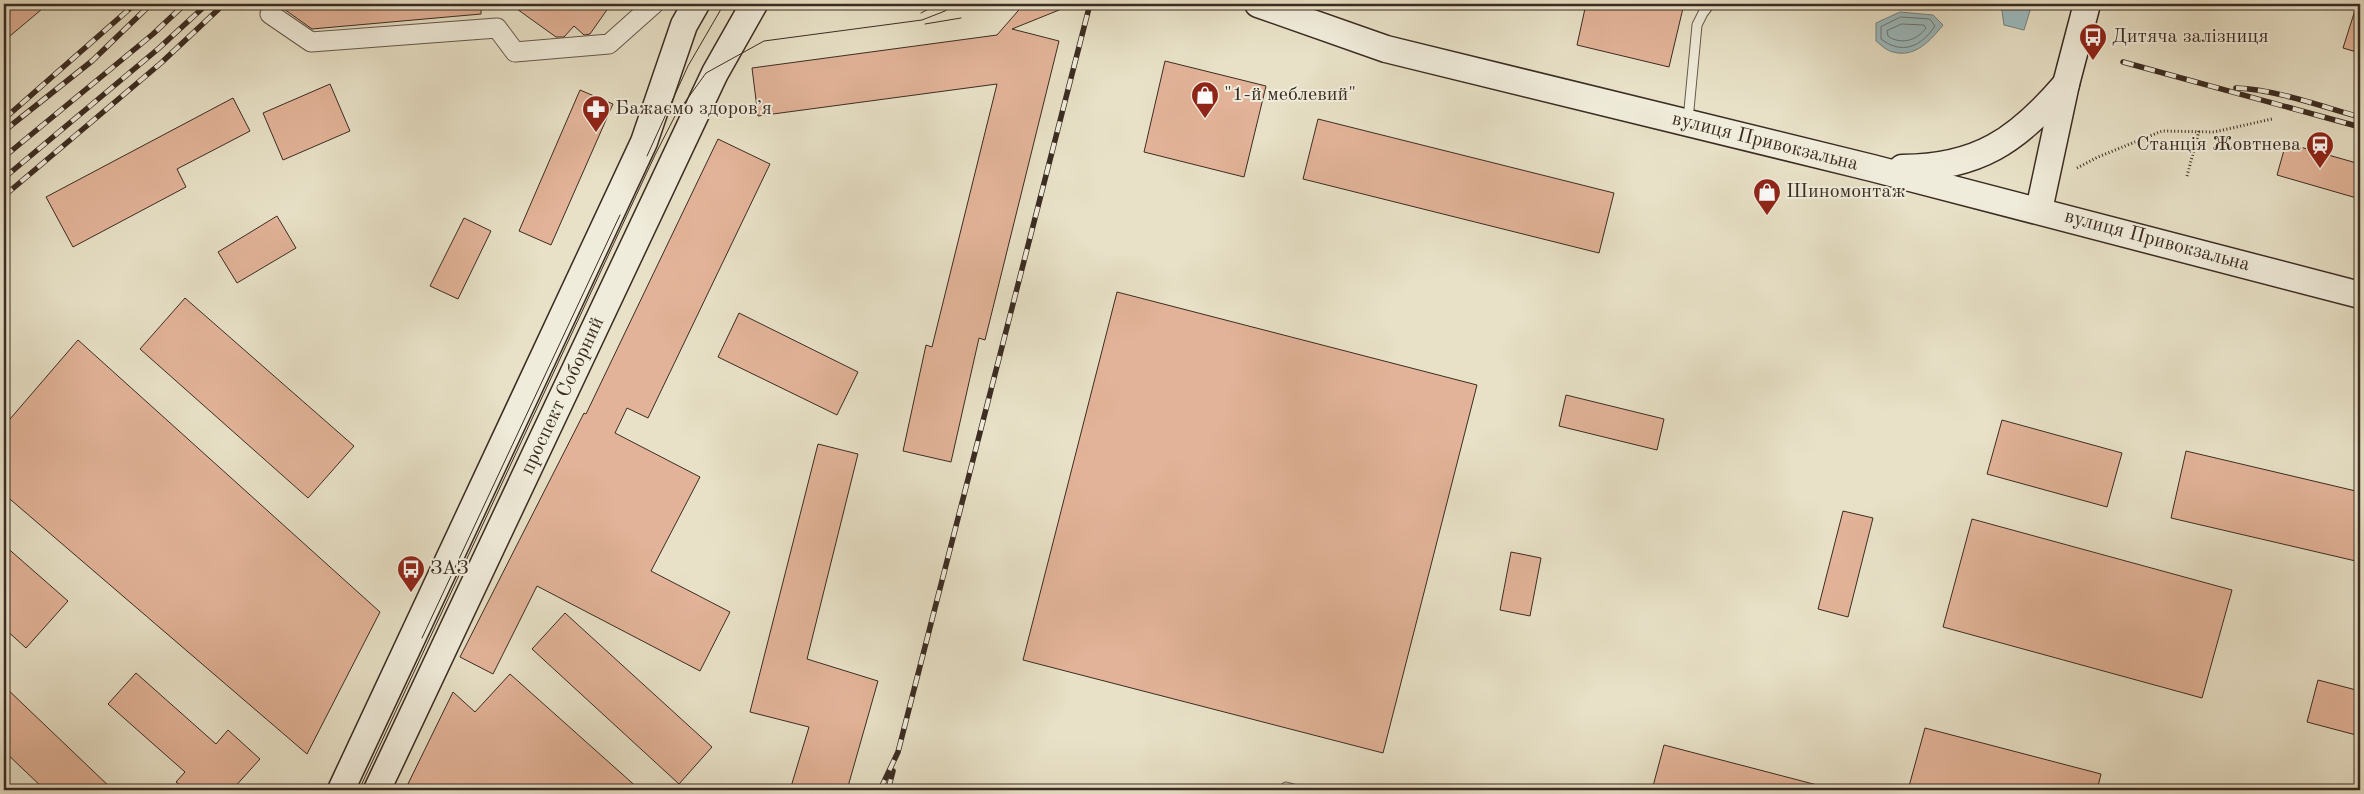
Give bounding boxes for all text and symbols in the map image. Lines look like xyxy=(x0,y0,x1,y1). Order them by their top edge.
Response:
bus stop icon: Дитяча залізниця xyxy=(2078,22,2108,61)
place label: Дитяча залізниця xyxy=(2112,27,2269,47)
shop icon: "1-й меблевий" xyxy=(1190,80,1220,119)
place label: "1-й меблевий" xyxy=(1224,85,1356,105)
pharmacy icon: Бажаємо здоровʼя xyxy=(581,94,611,133)
place label: Бажаємо здоровʼя xyxy=(615,99,772,119)
street label: вулиця Привокзальна xyxy=(1670,109,1860,175)
station icon: Станція Жовтнева xyxy=(2305,130,2335,169)
place label: Станція Жовтнева xyxy=(2136,135,2301,155)
shop icon: Шиномонтаж xyxy=(1752,177,1782,216)
place label: Шиномонтаж xyxy=(1786,182,1906,202)
street label: вулиця Привокзальна xyxy=(2062,207,2252,275)
street label: проспект Соборний xyxy=(518,314,608,478)
bus stop icon: ЗАЗ xyxy=(396,554,426,593)
place label: ЗАЗ xyxy=(430,559,469,579)

